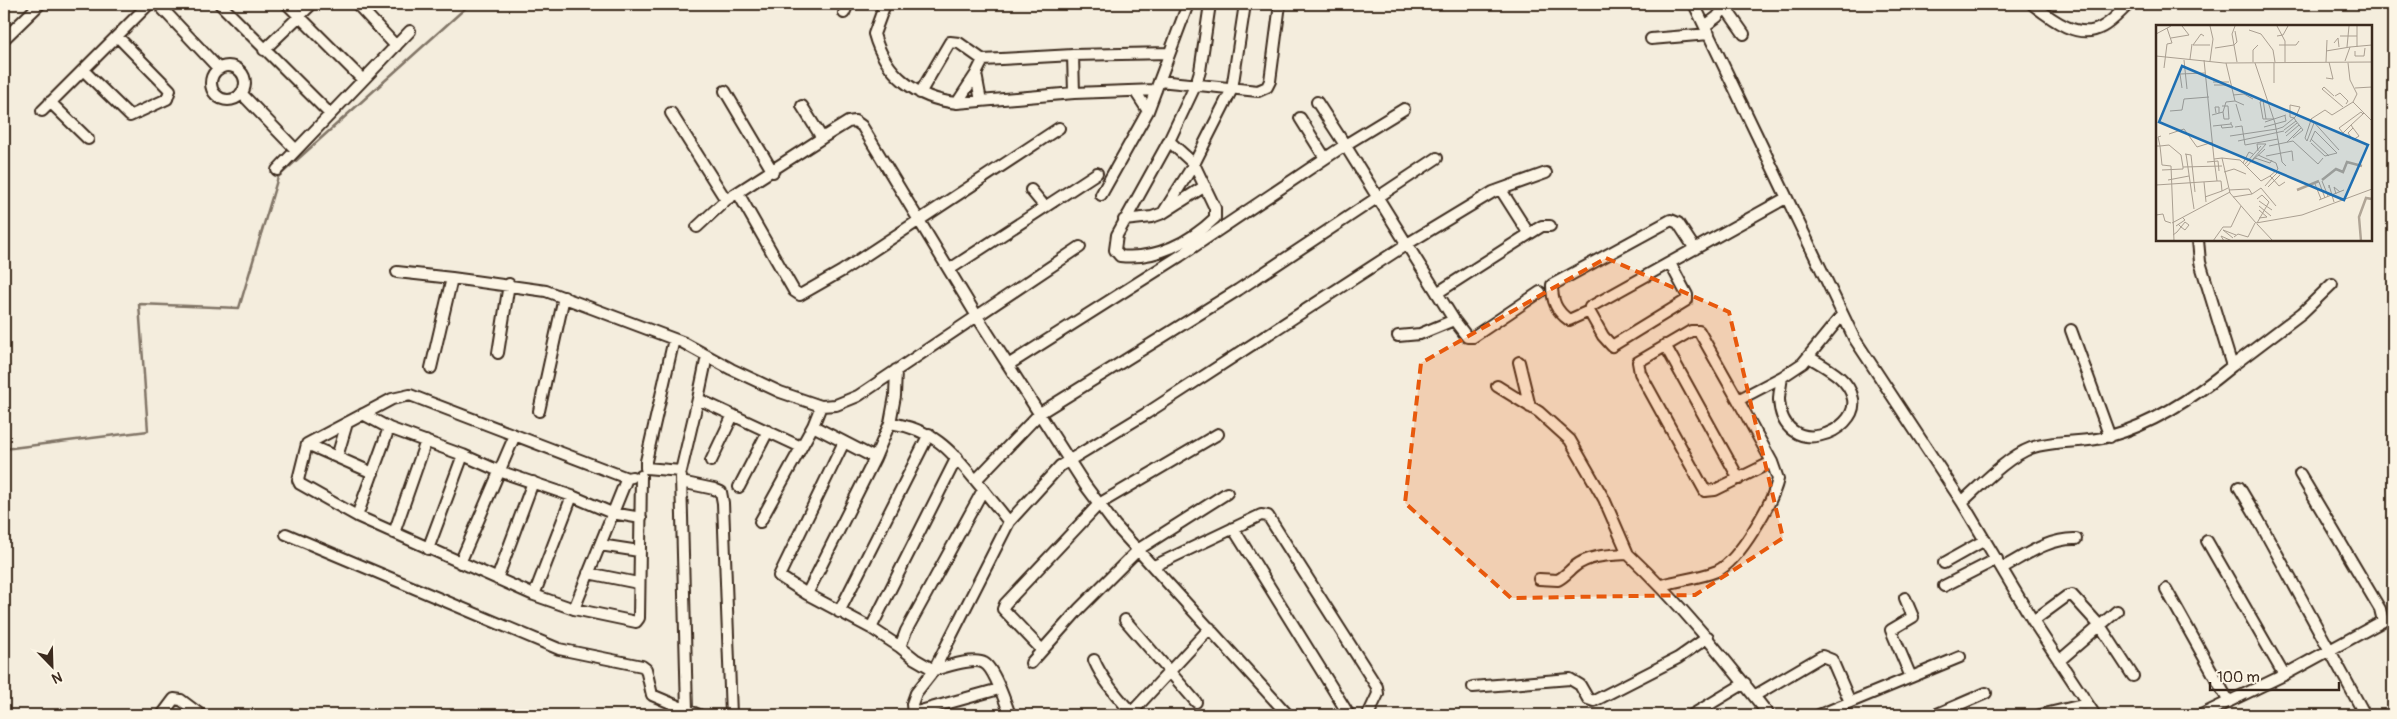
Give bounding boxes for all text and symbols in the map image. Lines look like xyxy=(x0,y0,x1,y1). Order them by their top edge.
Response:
inset map xyxy=(2156,25,2372,241)
north arrow xyxy=(28,642,78,692)
scale bar xyxy=(2210,659,2338,691)
text: N xyxy=(49,668,65,687)
text: 100 m xyxy=(2217,668,2260,687)

